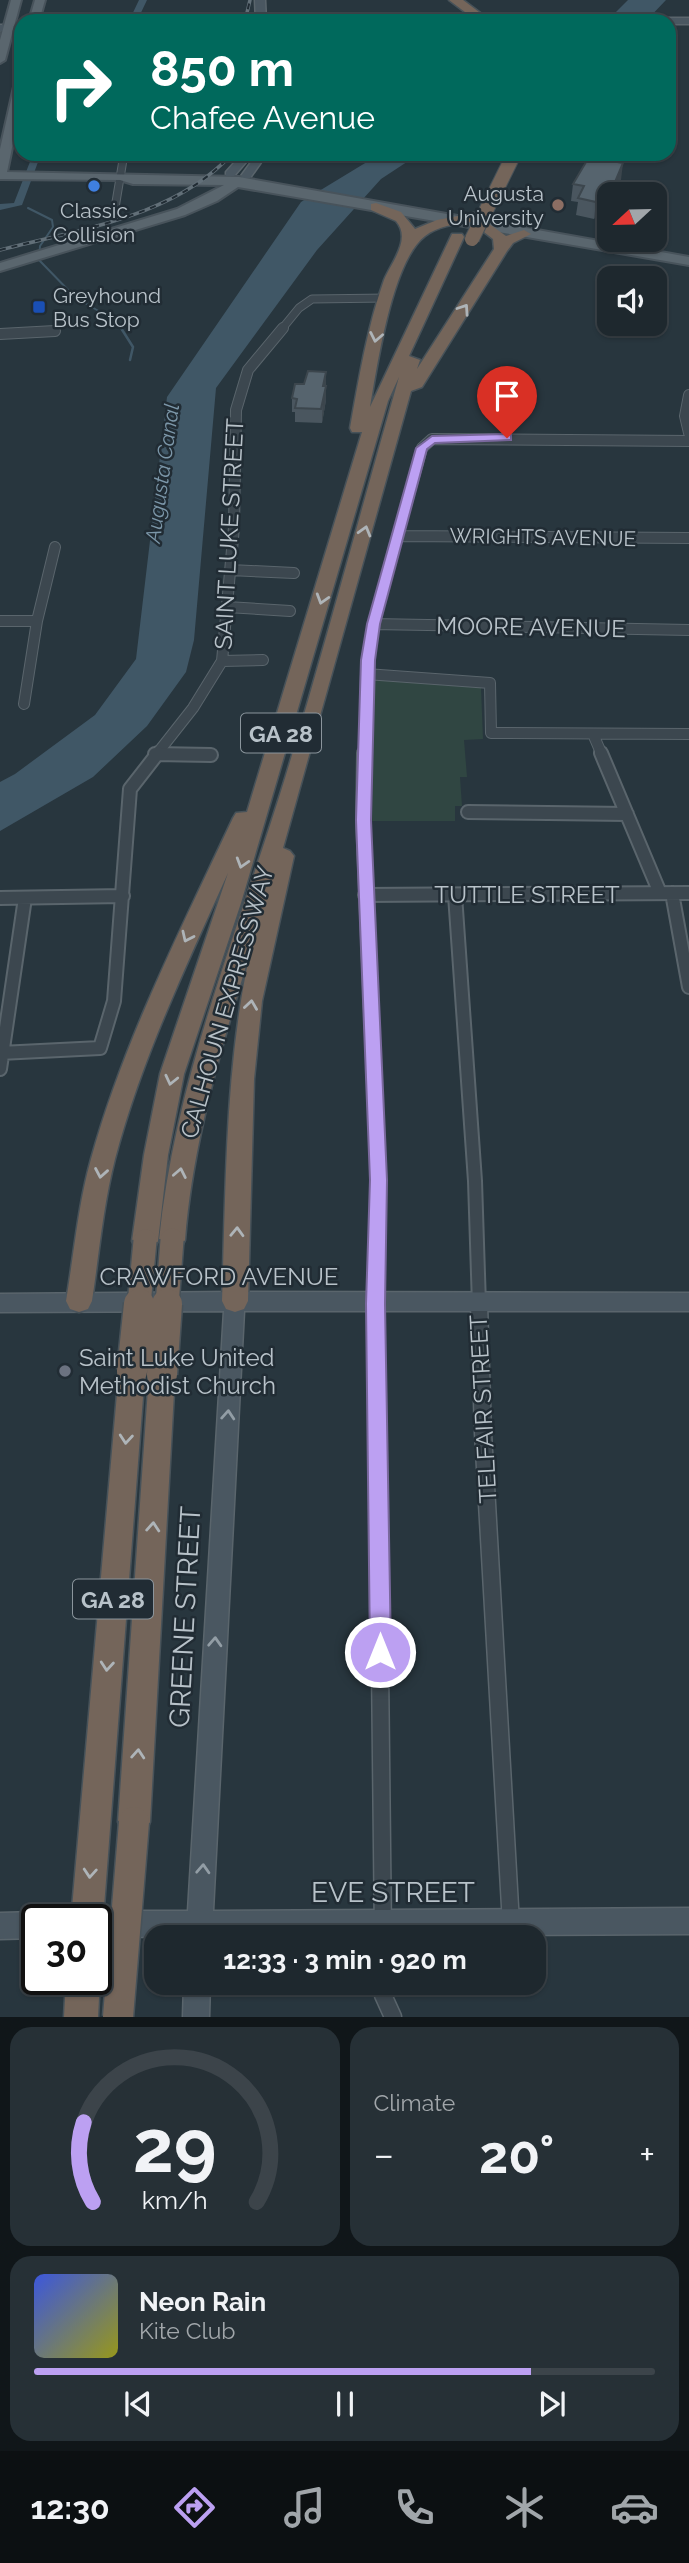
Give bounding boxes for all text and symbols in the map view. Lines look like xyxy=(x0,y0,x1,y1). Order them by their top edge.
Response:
text: 850 m xyxy=(150,40,294,97)
icon: right xyxy=(35,42,126,133)
text: Chafee Avenue xyxy=(150,99,375,136)
marker: Classic Collision xyxy=(86,178,102,194)
place label: Augusta University xyxy=(448,181,544,230)
north arrow xyxy=(597,182,667,252)
map controls xyxy=(597,182,667,336)
marker: Augusta University xyxy=(550,197,566,213)
place label: Classic Collision xyxy=(53,198,135,247)
button: sound xyxy=(597,266,667,336)
place label: Greyhound Bus Stop xyxy=(53,283,161,332)
marker: Greyhound Bus Stop xyxy=(31,299,47,315)
one-way arrow xyxy=(456,304,468,317)
one-way arrow xyxy=(369,331,384,343)
pin xyxy=(477,366,537,438)
icon: arrive xyxy=(488,377,526,415)
water label: Augusta Canal xyxy=(140,402,184,545)
street label: SAINT LUKE STREET xyxy=(208,417,250,650)
street label: WRIGHTS AVENUE xyxy=(450,523,636,551)
one-way arrow xyxy=(357,525,372,537)
one-way arrow xyxy=(315,592,330,604)
street label: MOORE AVENUE xyxy=(436,611,626,643)
road number: GA 28 xyxy=(241,713,321,752)
one-way arrow xyxy=(235,857,250,869)
street label: CALHOUN EXPRESSWAY xyxy=(174,862,280,1142)
street label: TUTTLE STREET xyxy=(434,880,620,909)
one-way arrow xyxy=(181,930,195,942)
one-way arrow xyxy=(243,1000,258,1011)
one-way arrow xyxy=(165,1073,180,1085)
one-way arrow xyxy=(94,1167,109,1179)
one-way arrow xyxy=(172,1167,187,1179)
one-way arrow xyxy=(230,1227,245,1238)
street label: CRAWFORD AVENUE xyxy=(100,1262,338,1291)
street label: TELFAIR STREET xyxy=(464,1314,502,1504)
place label: Saint Luke United Methodist Church xyxy=(79,1343,276,1400)
marker: Saint Luke United Methodist Church xyxy=(57,1363,73,1379)
one-way arrow xyxy=(220,1409,235,1420)
one-way arrow xyxy=(119,1434,134,1445)
street label: GREENE STREET xyxy=(163,1505,207,1729)
one-way arrow xyxy=(145,1521,160,1532)
road number: GA 28 xyxy=(73,1580,153,1618)
position arrow xyxy=(343,1615,417,1689)
one-way arrow xyxy=(208,1636,223,1647)
one-way arrow xyxy=(100,1661,115,1672)
one-way arrow xyxy=(130,1748,145,1759)
one-way arrow xyxy=(195,1863,210,1874)
one-way arrow xyxy=(83,1868,98,1879)
street label: EVE STREET xyxy=(311,1876,475,1909)
speed limit sign: 30 xyxy=(21,1904,112,1995)
text: 12:33 · 3 min · 920 m xyxy=(223,1945,467,1975)
text: Climate xyxy=(374,2089,455,2116)
text: 29 xyxy=(133,2105,217,2190)
text: 20° xyxy=(479,2124,554,2185)
text: − xyxy=(374,2132,394,2177)
text: + xyxy=(639,2132,655,2177)
text: km/h xyxy=(142,2185,208,2215)
text: Neon Rain xyxy=(139,2287,266,2317)
text: Kite Club xyxy=(139,2317,236,2344)
icon: previous xyxy=(119,2385,157,2423)
icon: pause xyxy=(326,2385,364,2423)
icon: next xyxy=(533,2385,571,2423)
icon: directions xyxy=(170,2483,219,2532)
icon: music xyxy=(280,2483,329,2532)
icon: phone xyxy=(390,2483,439,2532)
icon: climate xyxy=(500,2483,549,2532)
icon: car xyxy=(610,2483,659,2532)
text: 12:30 xyxy=(30,2489,110,2526)

